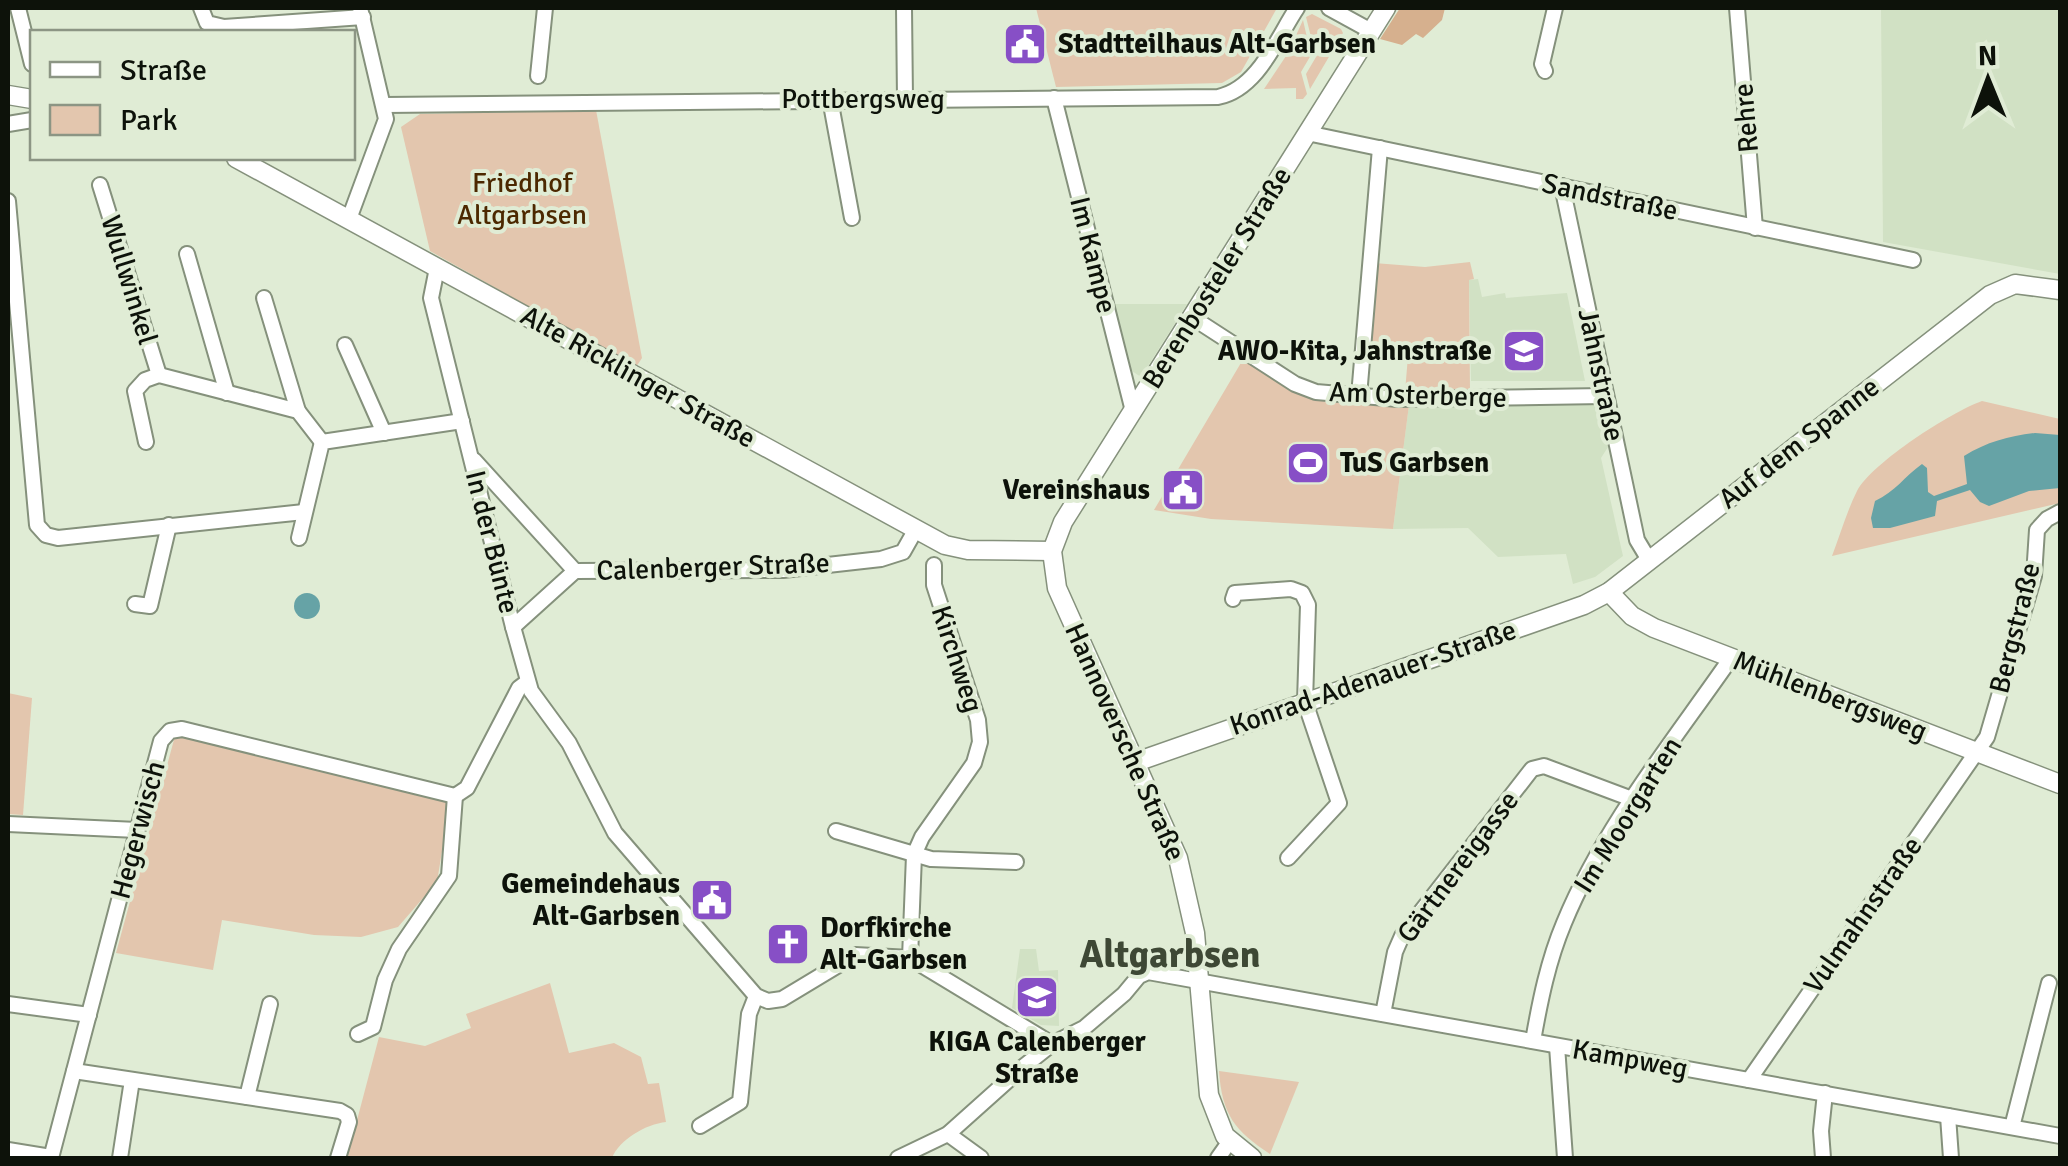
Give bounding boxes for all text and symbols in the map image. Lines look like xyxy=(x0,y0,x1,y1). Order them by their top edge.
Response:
public building icon: Stadtteilhaus Alt-Garbsen xyxy=(1002,21,1048,67)
place label: Stadtteilhaus Alt-Garbsen xyxy=(1058,27,1376,61)
legend xyxy=(30,30,355,160)
north arrow xyxy=(1938,30,2038,130)
text: N xyxy=(1978,39,1998,73)
text: Straße xyxy=(120,52,207,89)
street label: Pottbergsweg xyxy=(781,82,945,116)
street label: Rehre xyxy=(1726,82,1766,154)
text: Park xyxy=(120,102,178,139)
street label: Berenbosteler Straße xyxy=(1135,161,1299,395)
park label: Friedhof Altgarbsen xyxy=(457,166,587,232)
street label: Sandstraße xyxy=(1539,166,1681,228)
street label: Im Kampe xyxy=(1062,193,1124,317)
street label: Wullwinkel xyxy=(93,211,165,349)
street label: Alte Ricklinger Straße xyxy=(515,298,761,456)
street label: Jahnstraße xyxy=(1570,306,1632,444)
school or university icon: AWO-Kita, Jahnstraße xyxy=(1501,328,1547,374)
place label: AWO-Kita, Jahnstraße xyxy=(1218,334,1492,368)
street label: Auf dem Spanne xyxy=(1712,370,1886,516)
street label: Am Osterberge xyxy=(1329,375,1507,415)
sports icon: TuS Garbsen xyxy=(1285,440,1331,486)
place label: TuS Garbsen xyxy=(1340,446,1489,480)
street label: In der Bünte xyxy=(458,467,526,617)
public building icon: Vereinshaus xyxy=(1160,467,1206,513)
place label: Vereinshaus xyxy=(1002,473,1150,507)
street label: Calenberger Straße xyxy=(596,546,830,588)
street label: Bergstraße xyxy=(1982,559,2048,697)
street label: Kirchweg xyxy=(924,601,990,717)
street label: Konrad-Adenauer-Straße xyxy=(1225,613,1521,743)
street label: Hannoversche Straße xyxy=(1057,618,1193,866)
street label: Mühlenbergsweg xyxy=(1728,643,1932,749)
street label: Im Moorgarten xyxy=(1567,731,1689,899)
street label: Hegerwisch xyxy=(103,757,173,903)
street label: Gärtnereigasse xyxy=(1390,784,1526,950)
street label: Vulmahnstraße xyxy=(1796,830,1930,1000)
place label: Gemeindehaus Alt-Garbsen xyxy=(501,867,680,933)
public building icon: Gemeindehaus Alt-Garbsen xyxy=(689,877,735,923)
place label: Dorfkirche Alt-Garbsen xyxy=(820,911,967,977)
church icon: Dorfkirche Alt-Garbsen xyxy=(765,921,811,967)
district label: Altgarbsen xyxy=(1079,931,1261,978)
school or university icon: KIGA Calenberger Straße xyxy=(1014,974,1060,1020)
place label: KIGA Calenberger Straße xyxy=(928,1025,1147,1091)
street label: Kampweg xyxy=(1570,1032,1690,1086)

